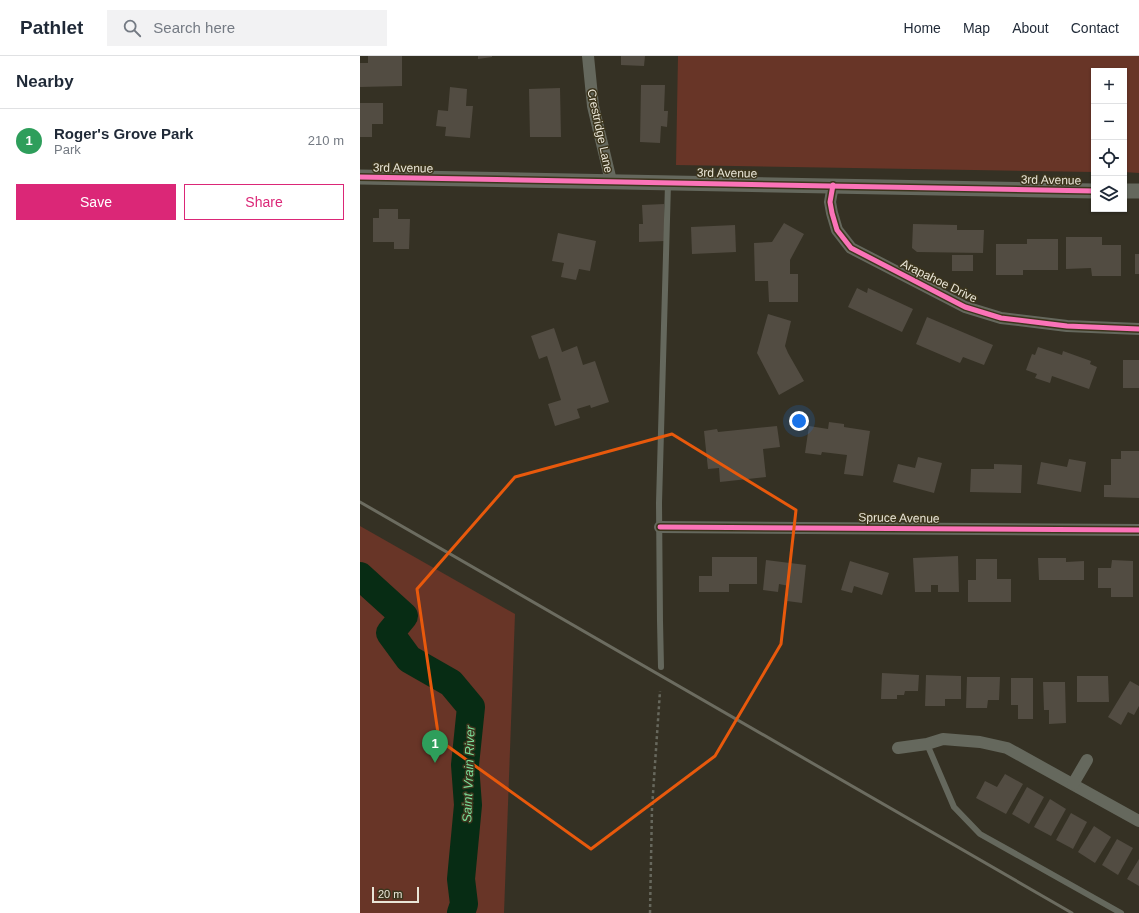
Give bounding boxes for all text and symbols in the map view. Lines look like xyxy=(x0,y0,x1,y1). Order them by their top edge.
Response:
search box xyxy=(107,10,387,46)
text: Pathlet xyxy=(20,17,83,38)
icon: search xyxy=(121,17,143,39)
text: Search here xyxy=(153,19,235,36)
text: Home xyxy=(904,20,941,36)
text: Map xyxy=(963,20,990,36)
text: About xyxy=(1012,20,1049,36)
text: Contact xyxy=(1071,20,1119,36)
map controls xyxy=(1091,68,1127,212)
button: + xyxy=(1091,68,1127,104)
text: Nearby xyxy=(16,72,74,91)
street label: Crestridge Lane xyxy=(584,88,616,175)
button: − xyxy=(1091,104,1127,140)
text: Roger's Grove Park xyxy=(54,125,193,142)
text: 1 xyxy=(25,133,33,148)
text: 210 m xyxy=(308,133,344,148)
button: locate xyxy=(1091,140,1127,176)
text: Park xyxy=(54,142,81,157)
street label: 3rd Avenue xyxy=(373,160,434,176)
street label: 3rd Avenue xyxy=(697,165,758,181)
street label: 3rd Avenue xyxy=(1021,172,1082,188)
button: layers xyxy=(1091,176,1127,212)
button: Save xyxy=(16,184,176,220)
button: Share xyxy=(184,184,344,220)
street label: Arapahoe Drive xyxy=(898,256,980,306)
your location xyxy=(789,411,809,431)
street label: Spruce Avenue xyxy=(858,510,940,526)
water label: Saint Vrain River xyxy=(459,724,478,823)
pin: 1 xyxy=(422,730,448,763)
scale bar xyxy=(372,885,419,904)
text: 20 m xyxy=(378,888,402,900)

